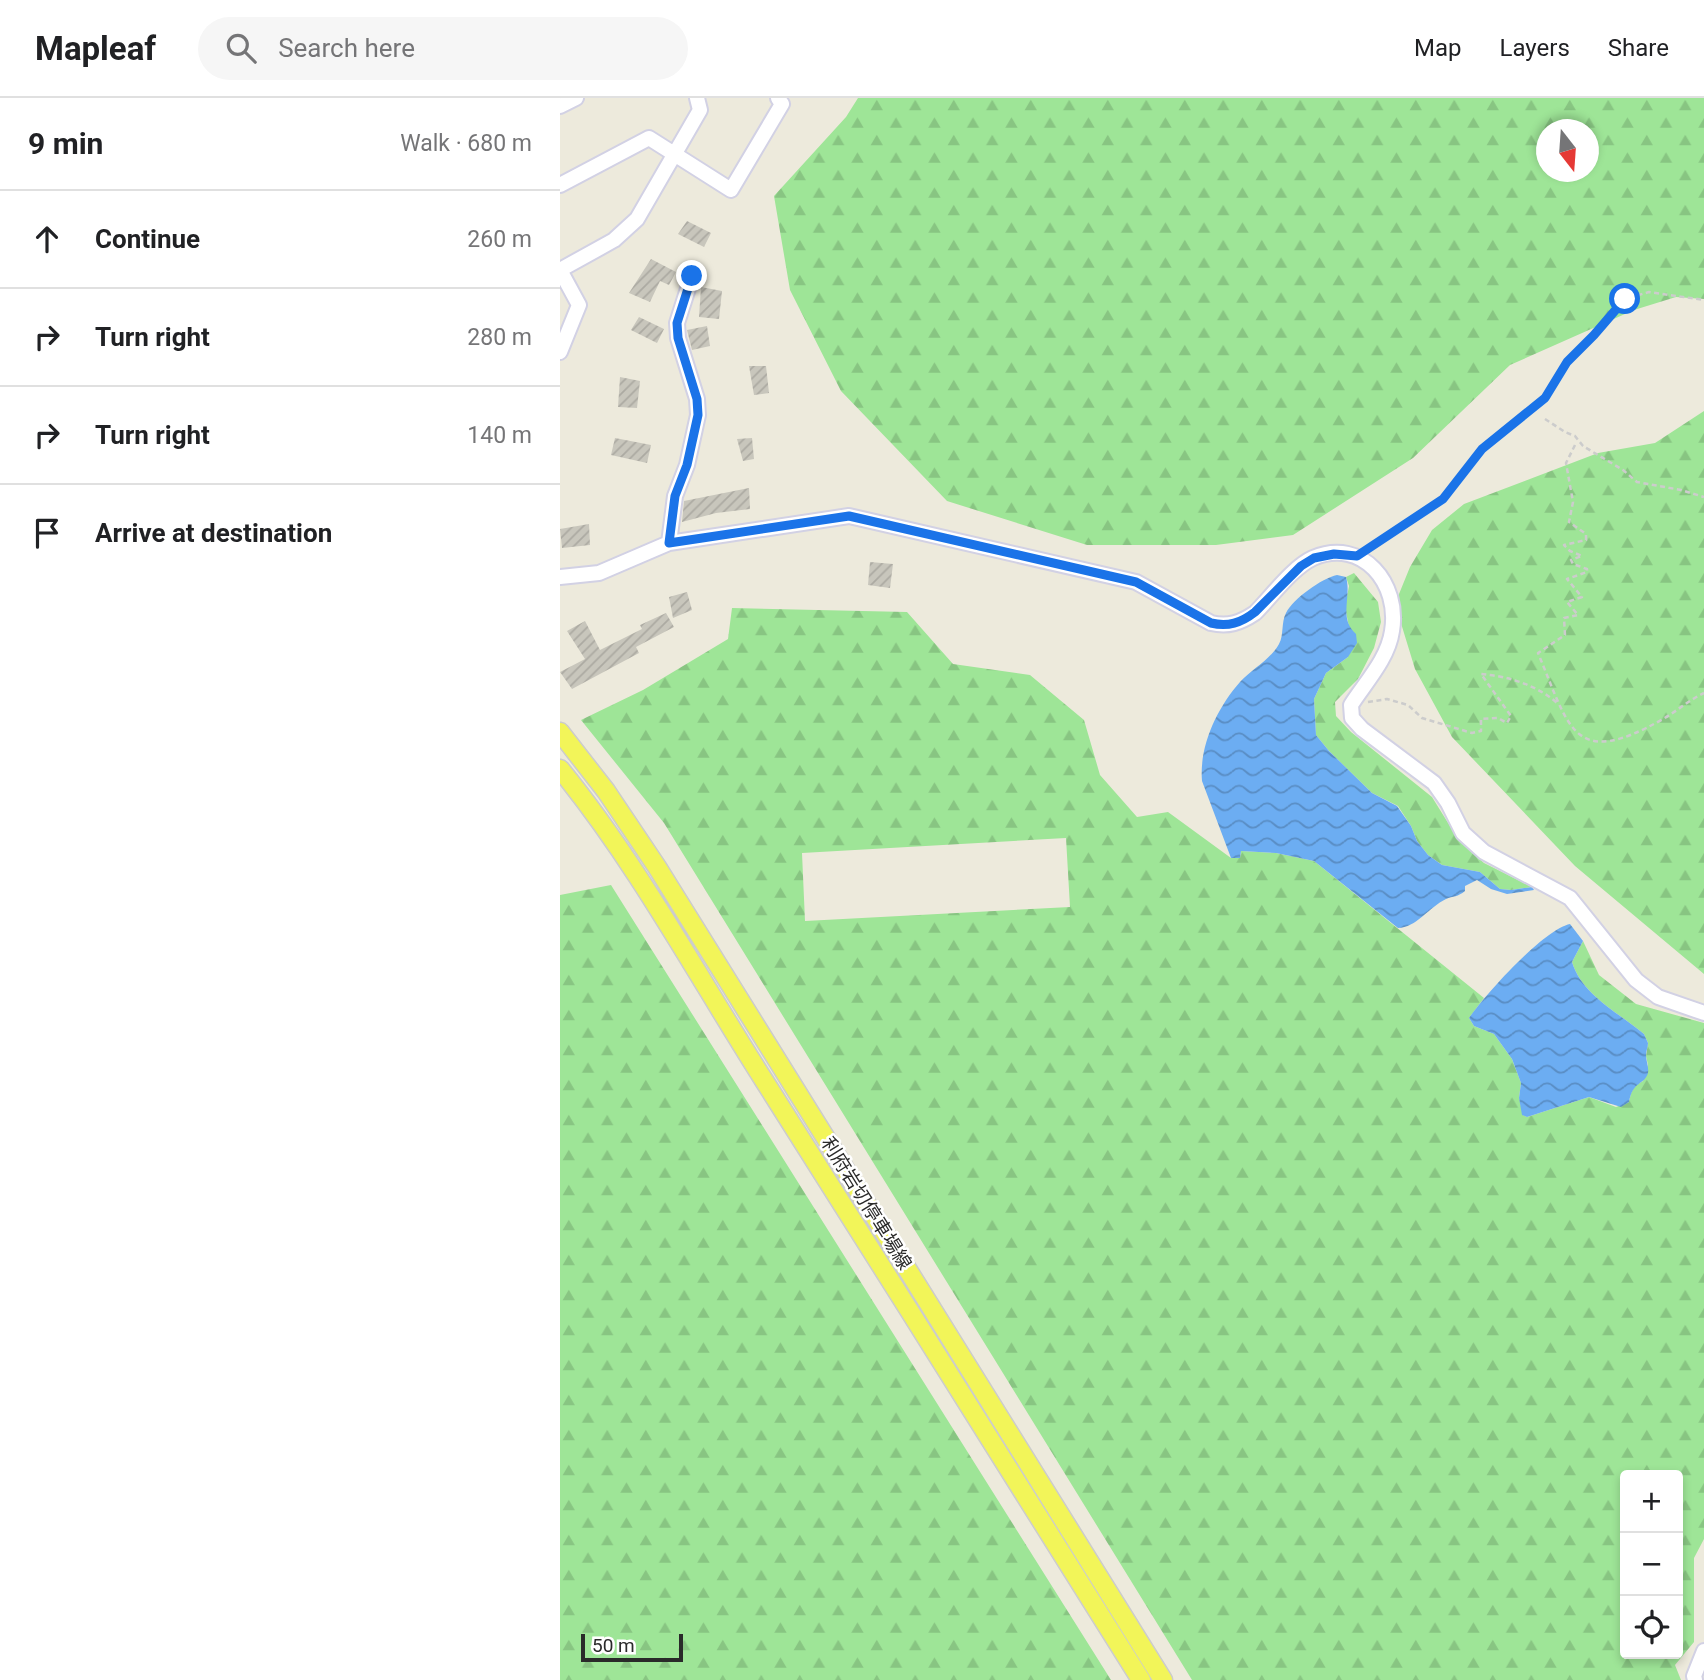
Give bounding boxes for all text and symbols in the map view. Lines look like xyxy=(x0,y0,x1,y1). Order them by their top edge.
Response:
search box xyxy=(198,17,688,80)
text: Mapleaf xyxy=(35,29,156,68)
icon: search xyxy=(222,29,260,67)
text: Search here xyxy=(278,33,415,63)
text: Map xyxy=(1414,34,1462,62)
text: Layers xyxy=(1500,34,1570,62)
text: Share xyxy=(1608,34,1669,62)
north arrow xyxy=(1536,119,1599,182)
text: 9 min xyxy=(28,126,103,161)
text: Walk · 680 m xyxy=(400,130,532,157)
icon: ahead xyxy=(28,220,66,258)
text: Continue xyxy=(95,224,200,254)
text: 260 m xyxy=(467,226,532,253)
route end xyxy=(676,260,707,291)
route start xyxy=(1609,283,1640,314)
icon: right xyxy=(28,318,66,356)
text: Turn right xyxy=(95,322,210,352)
text: 280 m xyxy=(467,324,532,351)
icon: right xyxy=(28,416,66,454)
text: Turn right xyxy=(95,420,210,450)
text: 140 m xyxy=(467,422,532,449)
icon: arrive xyxy=(28,514,66,552)
text: Arrive at destination xyxy=(95,518,332,548)
street label: 利府岩切停車場線 xyxy=(817,1133,917,1274)
map controls xyxy=(1620,1470,1683,1659)
button: + xyxy=(1620,1470,1683,1533)
button: − xyxy=(1620,1533,1683,1596)
button: locate xyxy=(1620,1596,1683,1659)
scale bar xyxy=(581,1631,682,1663)
text: 50 m xyxy=(592,1634,635,1657)

